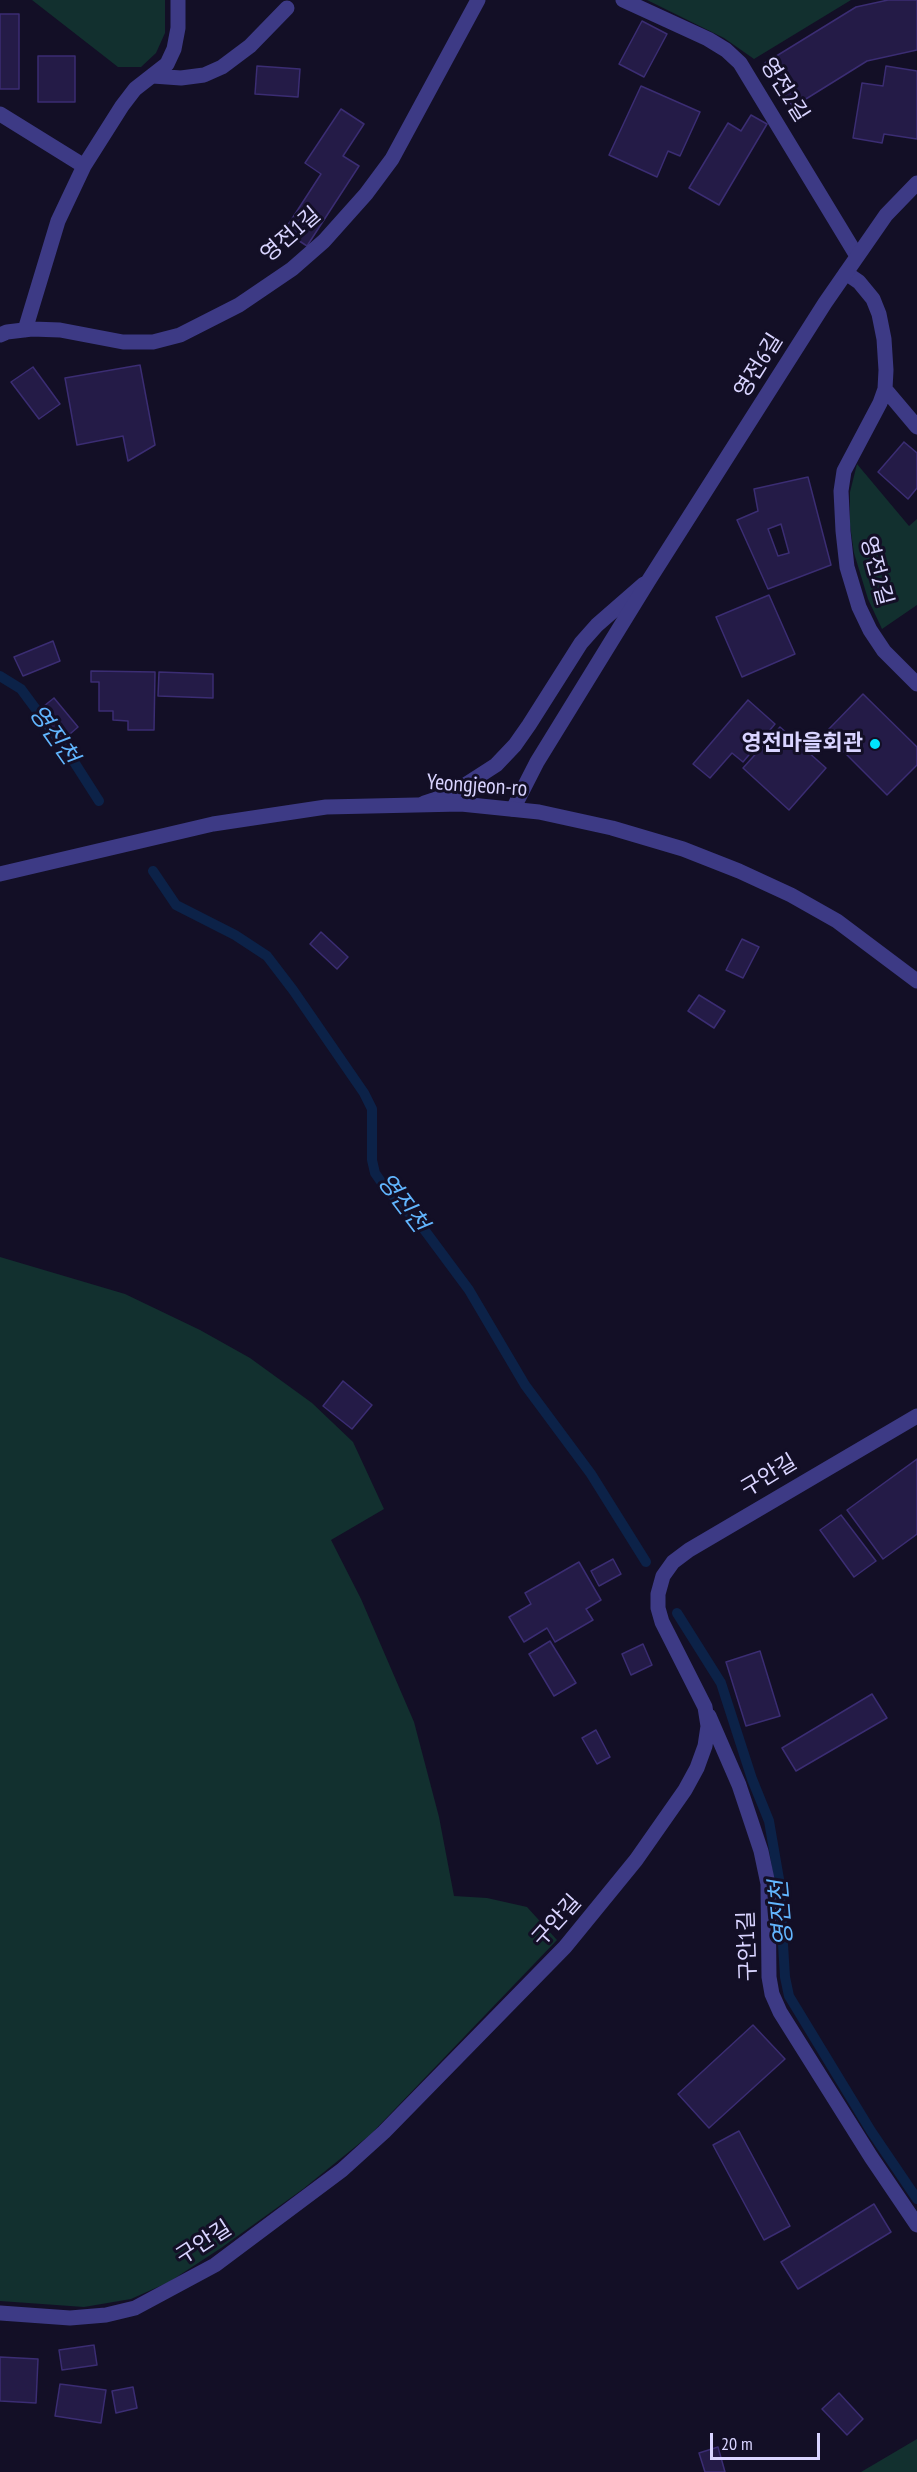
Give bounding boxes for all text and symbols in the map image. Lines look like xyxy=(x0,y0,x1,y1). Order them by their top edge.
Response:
street label: 영전2길 xyxy=(754,53,814,127)
street label: 영전1길 xyxy=(256,202,326,268)
street label: 영전6길 xyxy=(729,329,789,403)
street label: 영전2길 xyxy=(854,533,898,609)
water label: 영진천 xyxy=(22,700,84,770)
place label: 영전마을회관 xyxy=(742,731,863,757)
marker: 영전마을회관 xyxy=(868,737,882,751)
street label: Yeongjeon-ro xyxy=(426,769,528,803)
water label: 영진천 xyxy=(371,1168,433,1238)
street label: 구안길 xyxy=(736,1449,802,1503)
water label: 영진천 xyxy=(765,1879,799,1947)
street label: 구안길 xyxy=(527,1890,587,1952)
street label: 구안1길 xyxy=(734,1910,762,1982)
street label: 구안길 xyxy=(171,2215,237,2271)
scale bar xyxy=(713,2421,822,2459)
text: 20 m xyxy=(721,2432,753,2455)

